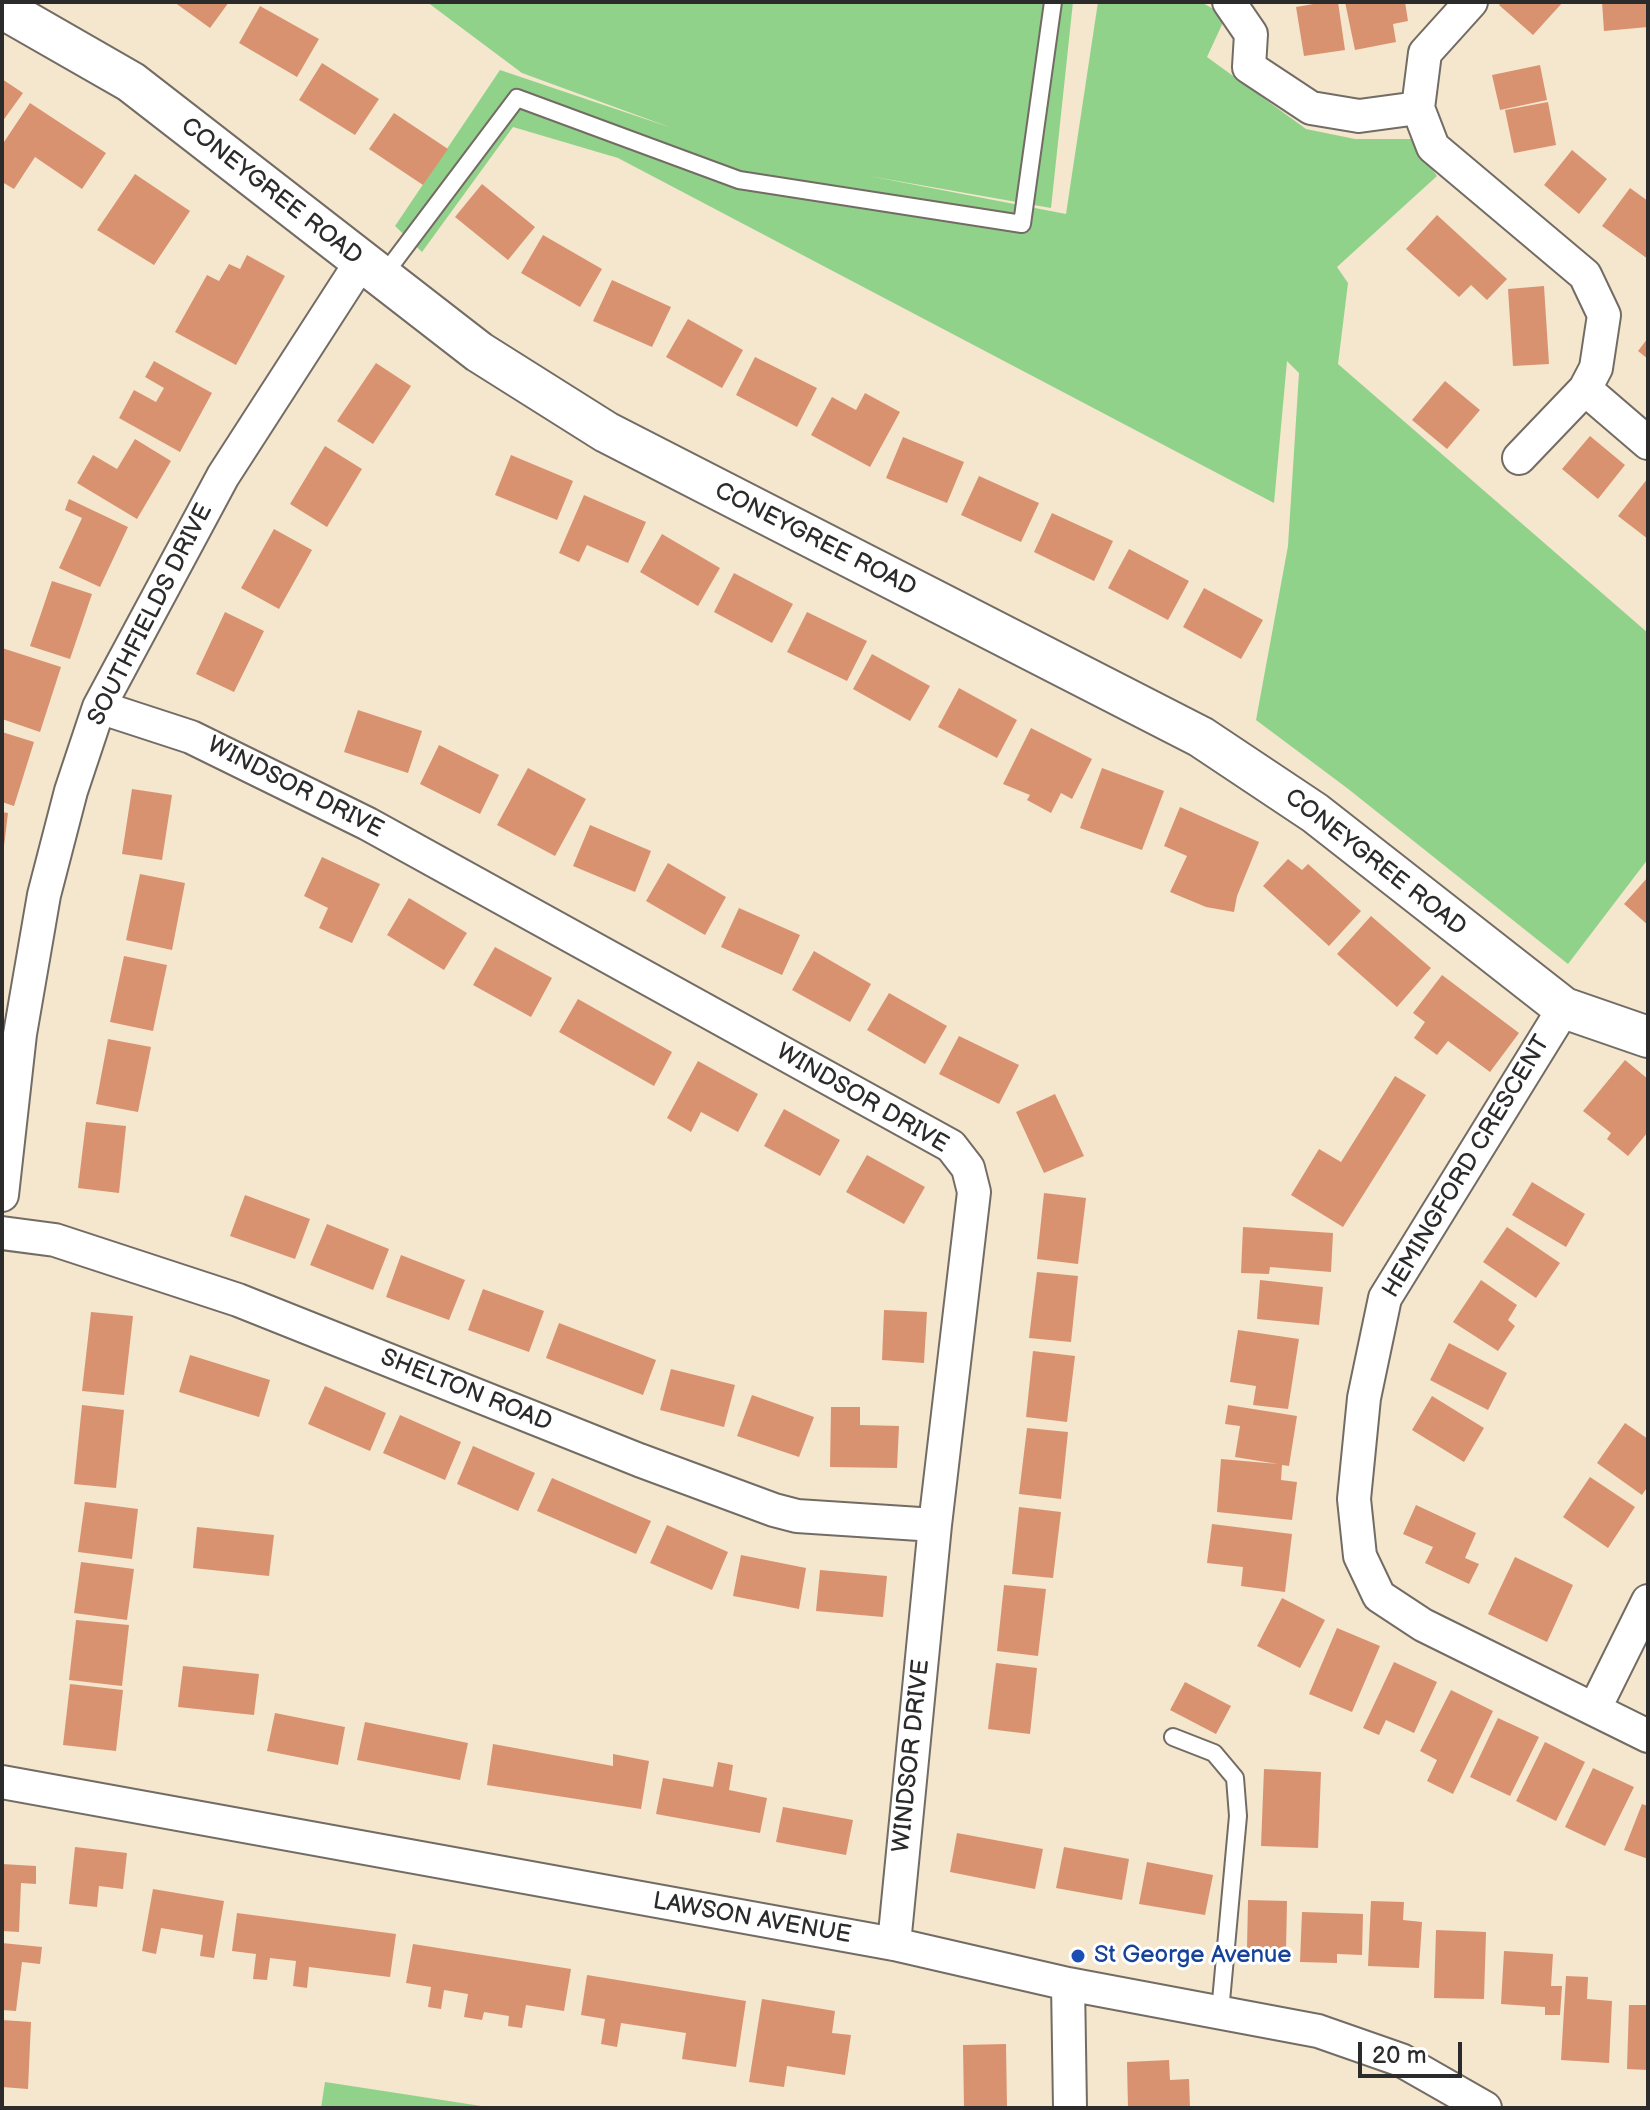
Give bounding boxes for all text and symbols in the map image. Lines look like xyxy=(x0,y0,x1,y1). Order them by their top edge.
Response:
street label: CONEYGREE ROAD xyxy=(175,112,367,272)
street label: CONEYGREE ROAD xyxy=(710,477,920,603)
street label: SOUTHFIELDS DRIVE xyxy=(83,499,219,731)
street label: WINDSOR DRIVE xyxy=(202,731,388,845)
street label: CONEYGREE ROAD xyxy=(1279,783,1471,943)
street label: HEMINGFORD CRESCENT xyxy=(1377,1031,1557,1303)
street label: WINDSOR DRIVE xyxy=(771,1038,953,1160)
street label: SHELTON ROAD xyxy=(376,1344,556,1438)
street label: WINDSOR DRIVE xyxy=(888,1658,936,1854)
street label: LAWSON AVENUE xyxy=(651,1887,853,1951)
place label: St George Avenue xyxy=(1094,1942,1292,1970)
marker: St George Avenue xyxy=(1069,1947,1087,1965)
scale bar xyxy=(1362,2026,1466,2076)
text: 20 m xyxy=(1372,2041,1427,2070)

